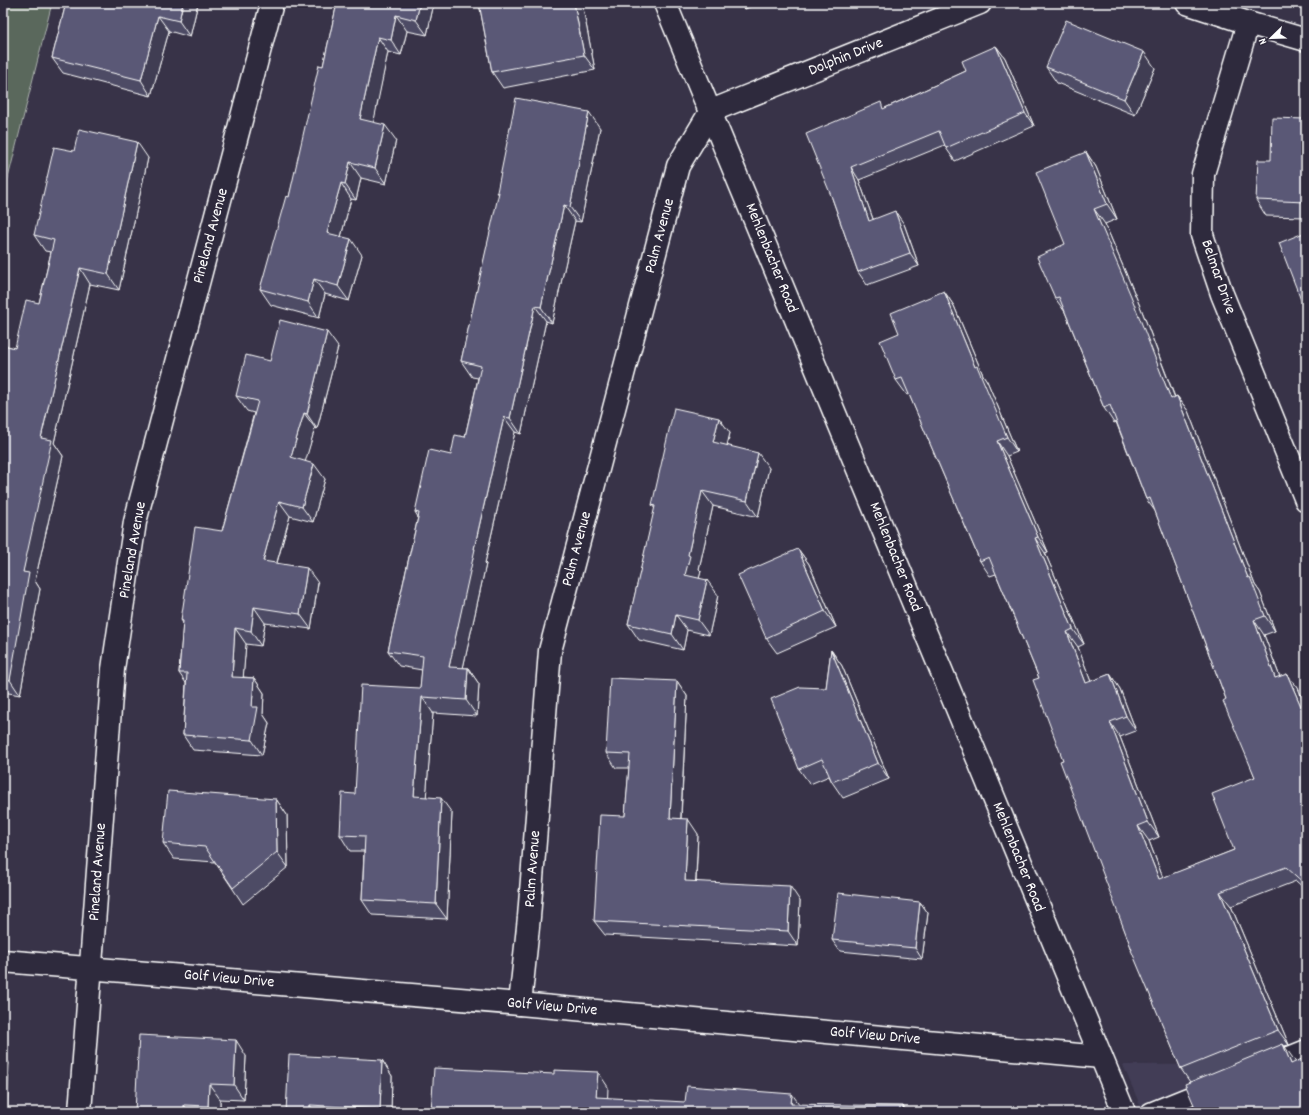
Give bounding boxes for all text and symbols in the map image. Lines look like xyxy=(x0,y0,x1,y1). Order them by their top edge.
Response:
north arrow xyxy=(1251,18,1291,58)
street label: Dolphin Drive xyxy=(805,32,887,82)
text: N xyxy=(1255,35,1272,47)
street label: Pineland Avenue xyxy=(187,186,235,286)
street label: Palm Avenue xyxy=(639,196,681,276)
street label: Mehlenbacher Road xyxy=(738,200,804,316)
street label: Belmar Drive xyxy=(1195,237,1241,317)
street label: Mehlenbacher Road xyxy=(862,499,928,615)
street label: Pineland Avenue xyxy=(113,500,153,600)
street label: Palm Avenue xyxy=(556,509,598,589)
street label: Mehlenbacher Road xyxy=(985,799,1051,915)
street label: Pineland Avenue xyxy=(83,822,113,922)
street label: Palm Avenue xyxy=(519,830,547,908)
street label: Golf View Drive xyxy=(183,964,275,994)
street label: Golf View Drive xyxy=(506,992,598,1022)
street label: Golf View Drive xyxy=(829,1021,921,1051)

